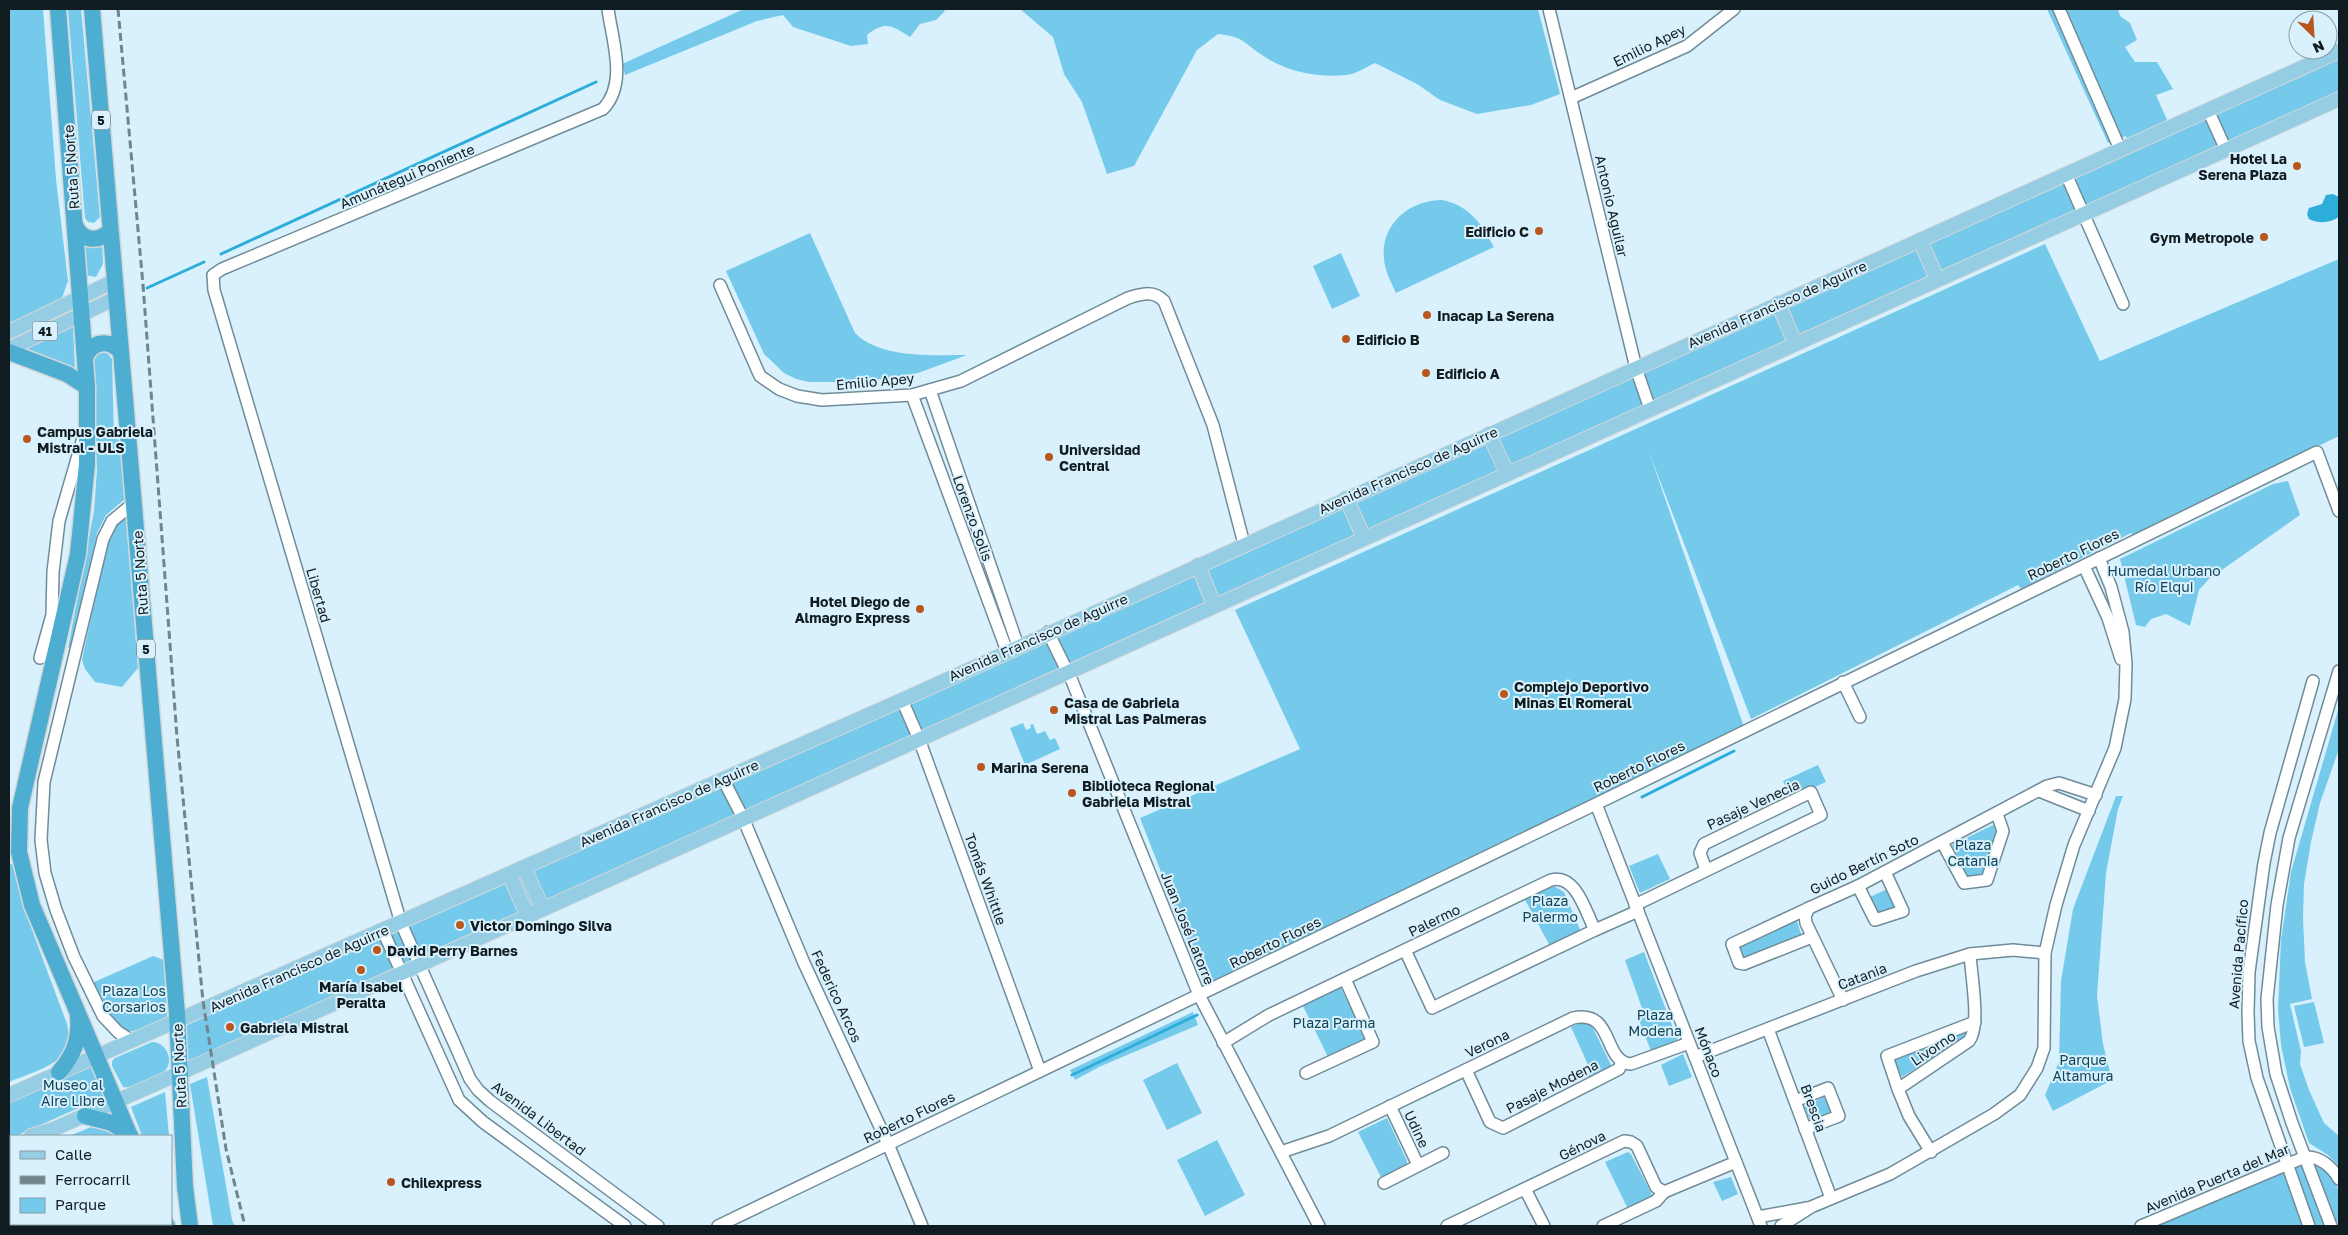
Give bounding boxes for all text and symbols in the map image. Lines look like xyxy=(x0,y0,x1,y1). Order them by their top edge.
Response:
north arrow xyxy=(2288,10,2338,60)
street label: Emilio Apey xyxy=(1610,20,1688,70)
text: N xyxy=(2310,37,2327,57)
road number: 5 xyxy=(92,110,110,130)
street label: Ruta 5 Norte xyxy=(60,124,82,210)
street label: Amunátegui Poniente xyxy=(337,140,477,212)
place label: Hotel La Serena Plaza xyxy=(2198,150,2287,183)
street label: Antonio Aguilar xyxy=(1592,153,1632,259)
marker: Hotel La Serena Plaza xyxy=(2291,160,2303,172)
place label: Edificio C xyxy=(1465,223,1529,240)
marker: Edificio C xyxy=(1533,225,1545,237)
place label: Gym Metropole xyxy=(2150,229,2254,246)
marker: Gym Metropole xyxy=(2258,231,2270,243)
street label: Avenida Francisco de Aguirre xyxy=(1685,257,1869,351)
place label: Inacap La Serena xyxy=(1437,307,1554,324)
marker: Inacap La Serena xyxy=(1421,309,1433,321)
road number: 41 xyxy=(32,322,58,341)
place label: Edificio B xyxy=(1356,331,1420,348)
marker: Edificio B xyxy=(1340,333,1352,345)
place label: Edificio A xyxy=(1436,365,1500,382)
marker: Edificio A xyxy=(1420,367,1432,379)
street label: Emilio Apey xyxy=(835,369,915,393)
place label: Campus Gabriela Mistral - ULS xyxy=(37,423,153,456)
street label: Avenida Francisco de Aguirre xyxy=(1316,423,1500,517)
marker: Campus Gabriela Mistral - ULS xyxy=(21,433,33,445)
place label: Universidad Central xyxy=(1059,441,1140,474)
marker: Universidad Central xyxy=(1043,451,1055,463)
street label: Lorenzo Solis xyxy=(950,473,996,563)
street label: Roberto Flores xyxy=(2024,525,2122,583)
street label: Ruta 5 Norte xyxy=(129,530,151,616)
park label: Humedal Urbano Río Elqui xyxy=(2107,562,2221,595)
street label: Libertad xyxy=(303,566,335,624)
street label: Avenida Francisco de Aguirre xyxy=(946,590,1130,684)
place label: Hotel Diego de Almagro Express xyxy=(795,593,910,626)
marker: Hotel Diego de Almagro Express xyxy=(914,603,926,615)
road number: 5 xyxy=(137,640,155,659)
place label: Complejo Deportivo Minas El Romeral xyxy=(1514,678,1649,711)
marker: Complejo Deportivo Minas El Romeral xyxy=(1498,688,1510,700)
place label: Casa de Gabriela Mistral Las Palmeras xyxy=(1064,694,1207,727)
marker: Casa de Gabriela Mistral Las Palmeras xyxy=(1048,704,1060,716)
street label: Roberto Flores xyxy=(1590,737,1688,795)
street label: Avenida Francisco de Aguirre xyxy=(577,756,761,850)
place label: Marina Serena xyxy=(991,759,1089,776)
marker: Marina Serena xyxy=(975,761,987,773)
street label: Pasaje Venecia xyxy=(1704,775,1802,833)
place label: Biblioteca Regional Gabriela Mistral xyxy=(1082,777,1215,810)
marker: Biblioteca Regional Gabriela Mistral xyxy=(1066,787,1078,799)
street label: Guido Bertín Soto xyxy=(1807,830,1921,898)
street label: Tomás Whittle xyxy=(962,831,1010,927)
park label: Plaza Catania xyxy=(1947,836,1999,869)
street label: Juan José Latorre xyxy=(1158,869,1218,987)
park label: Plaza Palermo xyxy=(1522,892,1578,925)
street label: Avenida Pacífico xyxy=(2225,898,2251,1010)
street label: Palermo xyxy=(1405,900,1463,940)
street label: Roberto Flores xyxy=(1226,913,1324,971)
place label: Victor Domingo Silva xyxy=(470,917,612,934)
marker: Victor Domingo Silva xyxy=(454,919,466,931)
street label: Avenida Francisco de Aguirre xyxy=(207,921,391,1015)
place label: David Perry Barnes xyxy=(387,942,518,959)
marker: David Perry Barnes xyxy=(371,944,383,956)
street label: Federico Arcos xyxy=(808,947,866,1045)
street label: Catania xyxy=(1835,959,1889,993)
marker: María Isabel Peralta xyxy=(355,964,367,976)
place label: María Isabel Peralta xyxy=(319,978,403,1011)
park label: Plaza Los Corsarios xyxy=(102,982,166,1015)
park label: Plaza Modena xyxy=(1628,1006,1682,1039)
park label: Plaza Parma xyxy=(1293,1014,1375,1031)
place label: Gabriela Mistral xyxy=(240,1019,349,1036)
marker: Gabriela Mistral xyxy=(224,1021,236,1033)
street label: Ruta 5 Norte xyxy=(168,1023,190,1109)
street label: Mónaco xyxy=(1692,1024,1726,1080)
street label: Verona xyxy=(1462,1025,1512,1061)
street label: Livorno xyxy=(1907,1027,1959,1069)
park label: Parque Altamura xyxy=(2053,1051,2113,1084)
street label: Pasaje Modena xyxy=(1503,1055,1601,1117)
park label: Museo al Aire Libre xyxy=(41,1076,105,1109)
street label: Avenida Libertad xyxy=(489,1077,589,1159)
street label: Brescia xyxy=(1798,1082,1830,1134)
street label: Roberto Flores xyxy=(860,1088,958,1146)
street label: Udine xyxy=(1401,1108,1433,1150)
street label: Génova xyxy=(1556,1126,1608,1164)
legend xyxy=(10,1135,172,1225)
street label: Avenida Puerta del Mar xyxy=(2142,1140,2292,1216)
text: Calle xyxy=(55,1145,92,1163)
text: Ferrocarril xyxy=(55,1170,130,1188)
place label: Chilexpress xyxy=(401,1174,482,1191)
marker: Chilexpress xyxy=(385,1176,397,1188)
text: Parque xyxy=(55,1195,106,1213)

